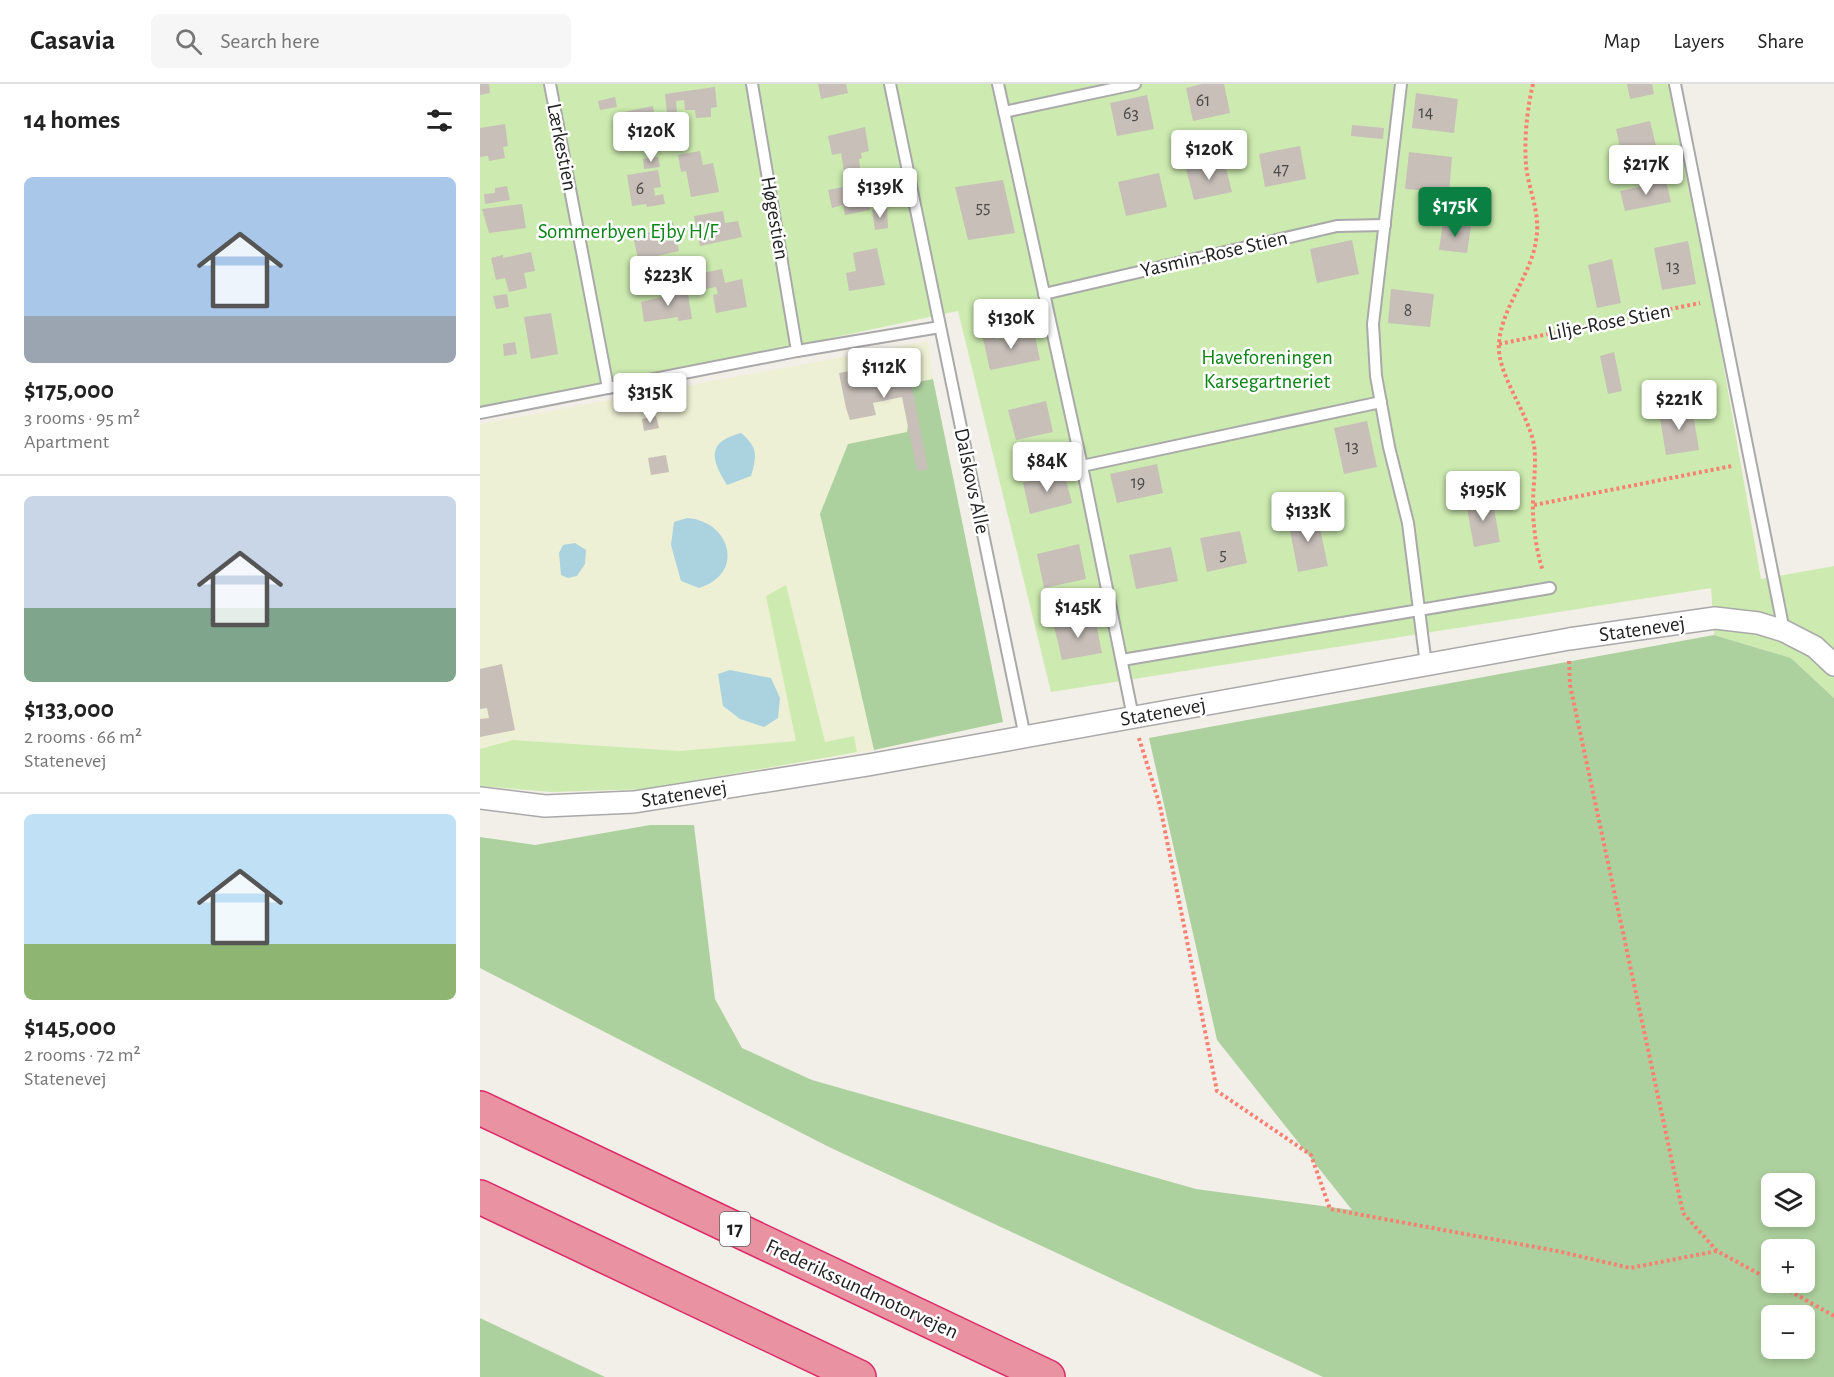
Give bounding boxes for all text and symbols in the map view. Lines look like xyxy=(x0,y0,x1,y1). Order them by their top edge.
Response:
search box xyxy=(151,14,571,68)
icon: search xyxy=(172,25,205,58)
text: Casavia xyxy=(30,27,115,55)
text: Search here xyxy=(220,30,320,52)
text: Map xyxy=(1604,31,1640,52)
text: Layers xyxy=(1673,31,1724,52)
text: Share xyxy=(1757,31,1804,52)
house number: 61 xyxy=(1196,92,1210,110)
street label: Lærkestien xyxy=(543,101,581,193)
icon: filters xyxy=(423,104,456,137)
house number: 14 xyxy=(1419,104,1434,122)
house number: 63 xyxy=(1123,105,1139,123)
text: 14 homes xyxy=(24,107,120,133)
pin: $120K xyxy=(609,112,693,163)
text: $120K xyxy=(627,121,675,141)
pin: $120K xyxy=(1167,130,1251,181)
text: $120K xyxy=(1185,139,1233,159)
pin: $217K xyxy=(1604,145,1688,196)
text: $217K xyxy=(1623,154,1669,174)
house number: 47 xyxy=(1273,161,1289,179)
pin: $139K xyxy=(838,168,922,219)
street label: Høgestien xyxy=(757,175,793,261)
text: $139K xyxy=(857,177,903,197)
house number: 6 xyxy=(636,180,644,198)
pin: $175K xyxy=(1413,187,1497,238)
text: $175K xyxy=(1432,196,1478,216)
house number: 55 xyxy=(975,199,991,217)
icon: home xyxy=(186,216,294,324)
park label: Sommerbyen Ejby H/F xyxy=(538,221,719,242)
street label: Yasmin-Rose Stien xyxy=(1139,227,1289,281)
pin: $223K xyxy=(626,256,710,307)
house number: 13 xyxy=(1666,258,1680,276)
text: $223K xyxy=(644,265,692,285)
pin: $130K xyxy=(969,299,1053,350)
street label: Lilje-Rose Stien xyxy=(1546,300,1672,344)
house number: 8 xyxy=(1404,302,1412,320)
text: $130K xyxy=(988,308,1034,328)
park label: Haveforeningen Karsegartneriet xyxy=(1201,347,1333,392)
pin: $112K xyxy=(842,348,926,399)
text: $112K xyxy=(862,357,906,377)
pin: $315K xyxy=(608,373,692,424)
text: $175,000 xyxy=(24,377,114,403)
pin: $221K xyxy=(1637,380,1721,431)
text: $315K xyxy=(627,382,673,402)
text: $221K xyxy=(1656,389,1702,409)
text: 3 rooms · 95 m² xyxy=(24,408,140,428)
street label: Dalskovs Alle xyxy=(951,426,993,536)
text: Apartment xyxy=(24,432,109,452)
house number: 13 xyxy=(1345,438,1359,456)
pin: $84K xyxy=(1011,442,1083,493)
text: $84K xyxy=(1027,451,1067,471)
pin: $195K xyxy=(1441,471,1525,522)
house number: 19 xyxy=(1131,474,1145,492)
text: $195K xyxy=(1460,480,1506,500)
pin: $133K xyxy=(1266,492,1350,543)
text: $133K xyxy=(1285,501,1331,521)
icon: home xyxy=(186,535,294,643)
house number: 5 xyxy=(1219,546,1227,564)
pin: $145K xyxy=(1036,588,1120,639)
text: $145K xyxy=(1055,597,1101,617)
street label: Statenevej xyxy=(1598,613,1686,645)
street label: Statenevej xyxy=(1118,694,1208,730)
text: $133,000 xyxy=(24,696,114,722)
text: 2 rooms · 66 m² xyxy=(24,727,142,747)
text: Statenevej xyxy=(24,751,107,771)
street label: Statenevej xyxy=(640,777,728,811)
icon: home xyxy=(186,853,294,961)
text: $145,000 xyxy=(24,1014,116,1040)
text: 2 rooms · 72 m² xyxy=(24,1045,141,1065)
text: Statenevej xyxy=(24,1069,107,1089)
map controls xyxy=(1761,1173,1815,1359)
button: layers xyxy=(1761,1173,1815,1227)
road number: 17 xyxy=(720,1212,750,1246)
street label: Frederikssundmotorvejen xyxy=(763,1235,961,1343)
button: + xyxy=(1761,1239,1815,1293)
button: − xyxy=(1761,1305,1815,1359)

